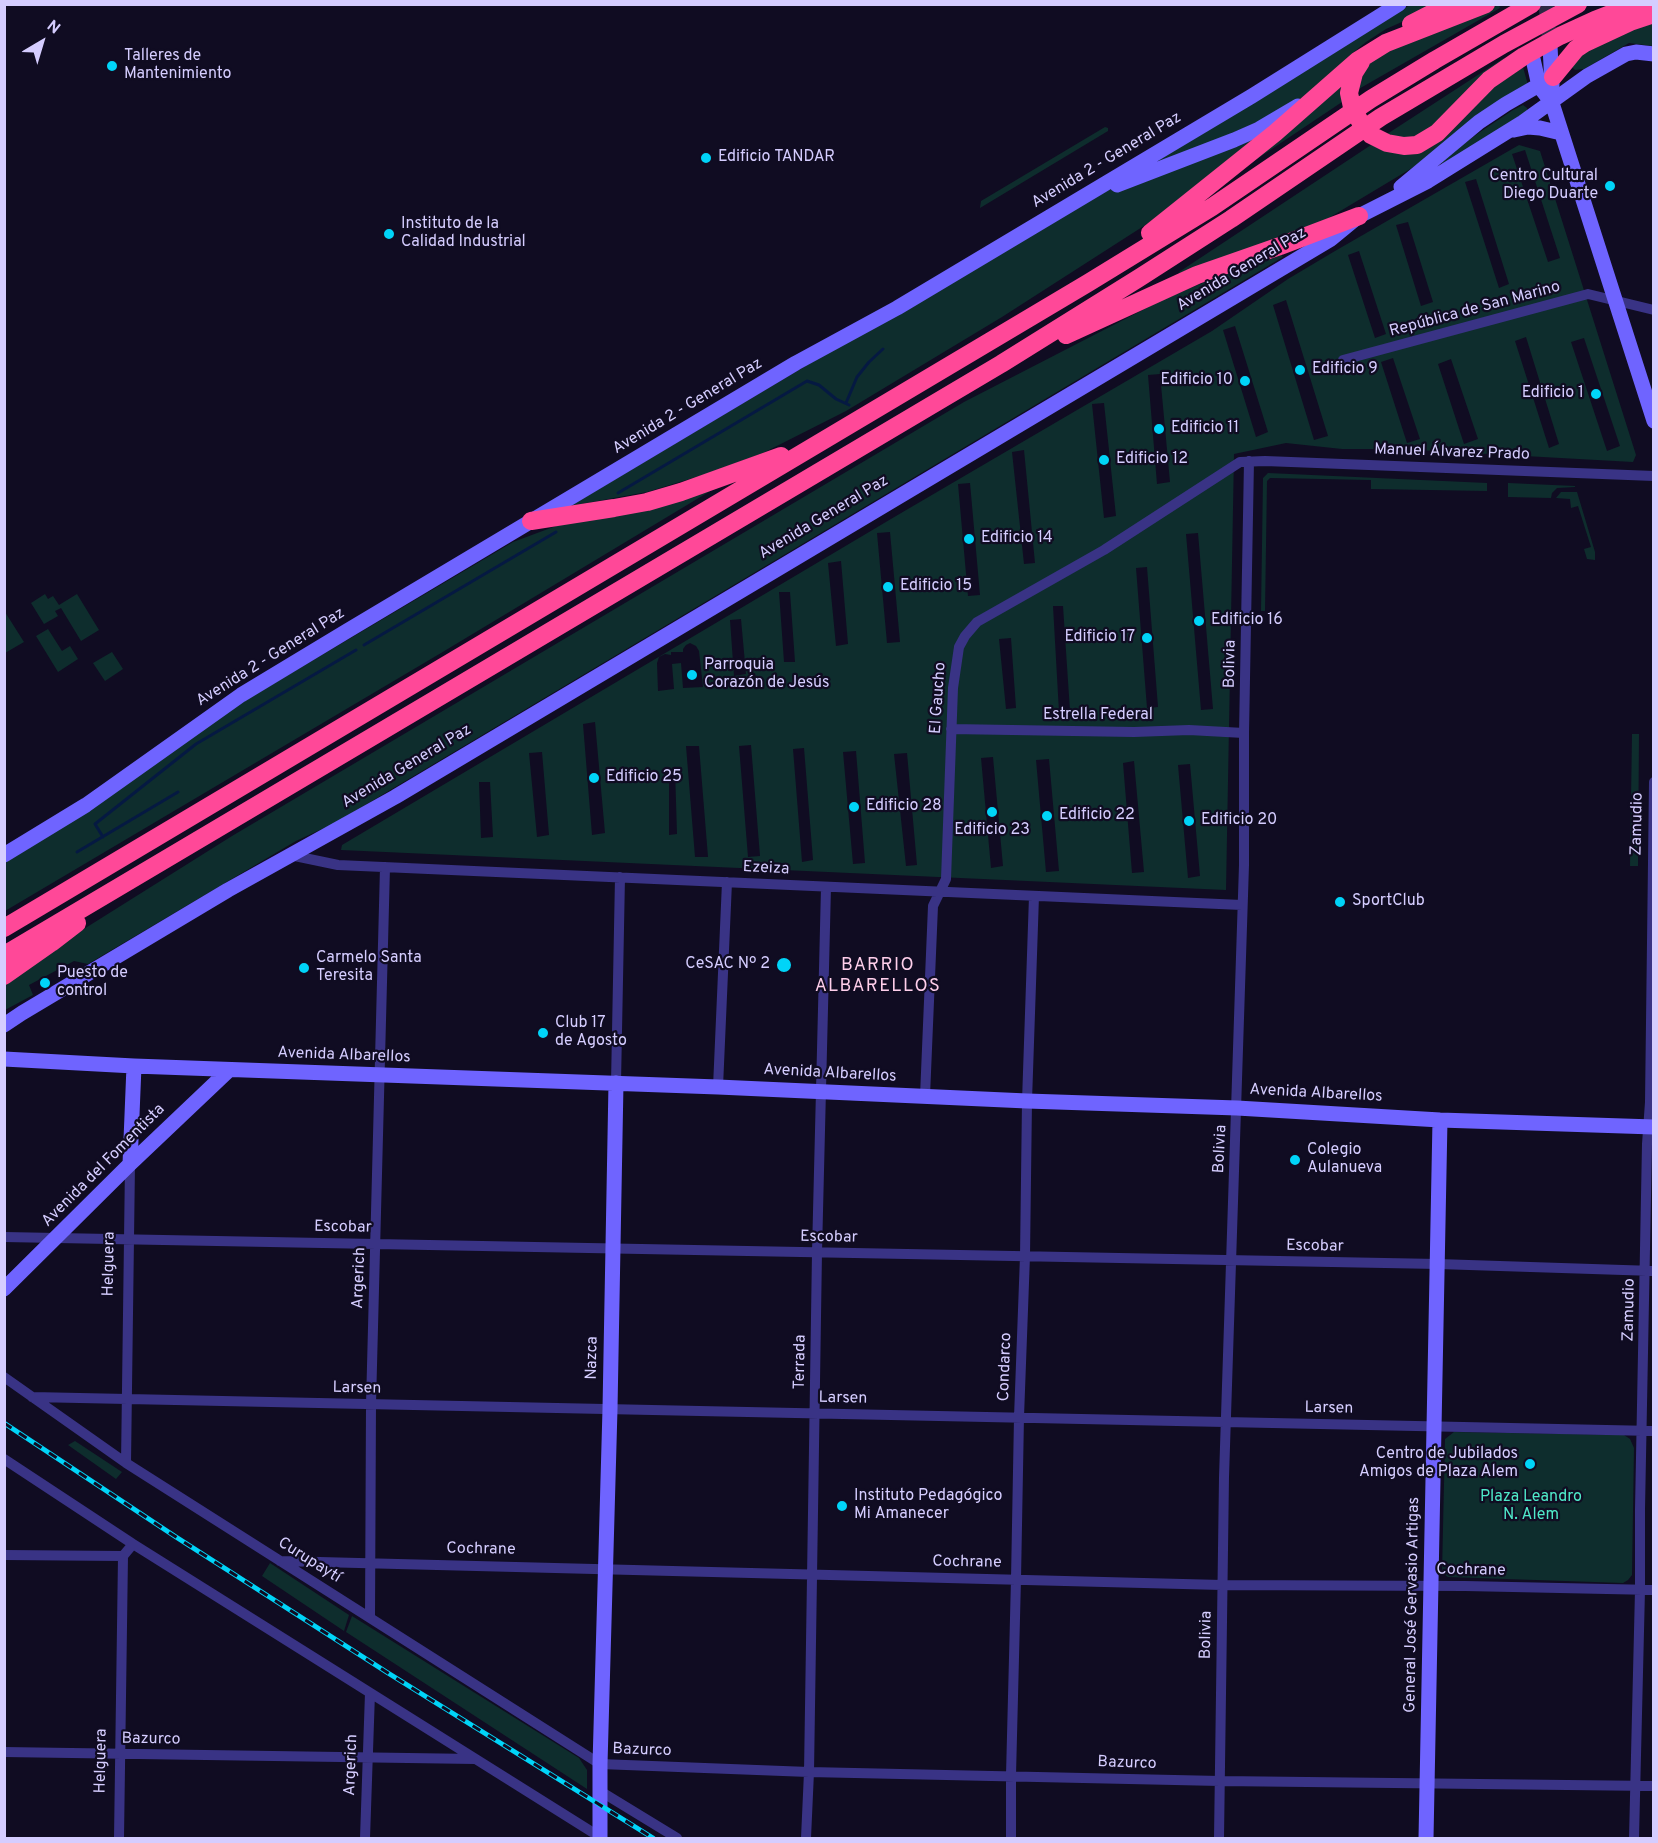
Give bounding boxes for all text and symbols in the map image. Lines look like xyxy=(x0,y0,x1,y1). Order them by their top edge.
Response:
north arrow xyxy=(12,12,72,72)
text: N xyxy=(42,16,64,39)
place label: Talleres de Mantenimiento xyxy=(124,47,231,85)
marker: Talleres de Mantenimiento xyxy=(105,59,119,73)
street label: Avenida 2 - General Paz xyxy=(1029,109,1185,213)
place label: Edificio TANDAR xyxy=(718,148,835,168)
marker: Edificio TANDAR xyxy=(699,151,713,165)
place label: Centro Cultural Diego Duarte xyxy=(1489,167,1598,205)
marker: Centro Cultural Diego Duarte xyxy=(1603,179,1617,193)
place label: Instituto de la Calidad Industrial xyxy=(401,215,526,253)
street label: Avenida General Paz xyxy=(1174,224,1310,316)
marker: Instituto de la Calidad Industrial xyxy=(382,227,396,241)
street label: República de San Marino xyxy=(1387,278,1563,342)
street label: Avenida 2 - General Paz xyxy=(610,355,766,459)
place label: Edificio 9 xyxy=(1312,360,1378,380)
marker: Edificio 9 xyxy=(1293,363,1307,377)
place label: Edificio 10 xyxy=(1161,371,1233,391)
marker: Edificio 10 xyxy=(1238,374,1252,388)
place label: Edificio 1 xyxy=(1522,384,1584,404)
marker: Edificio 1 xyxy=(1589,387,1603,401)
place label: Edificio 11 xyxy=(1171,419,1239,439)
marker: Edificio 11 xyxy=(1152,422,1166,436)
street label: Manuel Álvarez Prado xyxy=(1374,441,1530,465)
place label: Edificio 12 xyxy=(1116,450,1188,470)
marker: Edificio 12 xyxy=(1097,453,1111,467)
street label: Avenida General Paz xyxy=(756,472,892,564)
place label: Edificio 14 xyxy=(981,529,1053,549)
marker: Edificio 14 xyxy=(962,532,976,546)
place label: Edificio 15 xyxy=(900,577,972,597)
marker: Edificio 15 xyxy=(881,580,895,594)
street label: Avenida 2 - General Paz xyxy=(193,604,349,712)
place label: Edificio 16 xyxy=(1211,611,1283,631)
marker: Edificio 16 xyxy=(1192,614,1206,628)
place label: Edificio 17 xyxy=(1065,628,1135,648)
marker: Edificio 17 xyxy=(1140,631,1154,645)
street label: Bolivia xyxy=(1221,640,1241,688)
place label: Parroquia Corazón de Jesús xyxy=(704,656,830,694)
street label: El Gaucho xyxy=(927,661,951,735)
marker: Parroquia Corazón de Jesús xyxy=(685,668,699,682)
street label: Estrella Federal xyxy=(1043,706,1153,726)
street label: Avenida General Paz xyxy=(339,721,475,813)
place label: Edificio 25 xyxy=(606,768,682,788)
marker: Edificio 25 xyxy=(587,771,601,785)
street label: Zamudio xyxy=(1628,792,1648,856)
place label: Edificio 28 xyxy=(866,797,942,817)
marker: Edificio 28 xyxy=(847,800,861,814)
marker: Edificio 23 xyxy=(985,805,999,819)
place label: Edificio 22 xyxy=(1059,806,1135,826)
marker: Edificio 22 xyxy=(1040,809,1054,823)
place label: Edificio 20 xyxy=(1201,811,1277,831)
marker: Edificio 20 xyxy=(1182,814,1196,828)
place label: Edificio 23 xyxy=(954,821,1030,841)
street label: Ezeiza xyxy=(742,858,790,880)
place label: SportClub xyxy=(1352,892,1425,912)
marker: SportClub xyxy=(1333,895,1347,909)
place label: Carmelo Santa Teresita xyxy=(316,949,422,987)
place label: CeSAC Nº 2 xyxy=(685,955,770,975)
district label: BARRIO ALBARELLOS xyxy=(815,955,941,998)
marker: CeSAC Nº 2 xyxy=(775,956,793,974)
marker: Carmelo Santa Teresita xyxy=(297,961,311,975)
place label: Puesto de control xyxy=(57,964,128,1002)
marker: Puesto de control xyxy=(38,976,52,990)
place label: Club 17 de Agosto xyxy=(555,1014,627,1052)
marker: Club 17 de Agosto xyxy=(536,1026,550,1040)
street label: Avenida Albarellos xyxy=(277,1044,411,1068)
street label: Avenida Albarellos xyxy=(763,1061,897,1087)
street label: Avenida Albarellos xyxy=(1249,1081,1383,1107)
street label: Avenida del Fomentista xyxy=(38,1100,170,1232)
street label: Bolivia xyxy=(1210,1124,1232,1174)
place label: Colegio Aulanueva xyxy=(1307,1141,1382,1179)
marker: Colegio Aulanueva xyxy=(1288,1153,1302,1167)
street label: Escobar xyxy=(314,1218,372,1238)
street label: Escobar xyxy=(800,1228,858,1248)
street label: Helguera xyxy=(100,1231,120,1297)
street label: Escobar xyxy=(1286,1237,1344,1257)
street label: Argerich xyxy=(349,1247,371,1309)
street label: Zamudio xyxy=(1620,1278,1640,1342)
street label: Condarco xyxy=(995,1332,1017,1402)
street label: Terrada xyxy=(791,1334,811,1390)
street label: Nazca xyxy=(583,1336,603,1380)
street label: Larsen xyxy=(332,1379,382,1399)
street label: Larsen xyxy=(818,1389,868,1409)
street label: Larsen xyxy=(1304,1399,1354,1419)
place label: Centro de Jubilados Amigos de Plaza Alem xyxy=(1359,1445,1518,1483)
marker: Centro de Jubilados Amigos de Plaza Alem xyxy=(1523,1457,1537,1471)
place label: Instituto Pedagógico Mi Amanecer xyxy=(854,1487,1003,1525)
park label: Plaza Leandro N. Alem xyxy=(1480,1488,1582,1526)
street label: General José Gervasio Artigas xyxy=(1402,1497,1424,1713)
marker: Instituto Pedagógico Mi Amanecer xyxy=(835,1499,849,1513)
street label: Curupaytí xyxy=(274,1534,344,1588)
street label: Cochrane xyxy=(446,1540,516,1560)
street label: Cochrane xyxy=(932,1553,1002,1573)
street label: Cochrane xyxy=(1436,1561,1506,1581)
street label: Bolivia xyxy=(1197,1611,1217,1659)
street label: Helguera xyxy=(92,1728,112,1794)
street label: Bazurco xyxy=(121,1730,181,1750)
street label: Argerich xyxy=(341,1734,363,1796)
street label: Bazurco xyxy=(612,1740,672,1762)
street label: Bazurco xyxy=(1097,1753,1157,1775)

